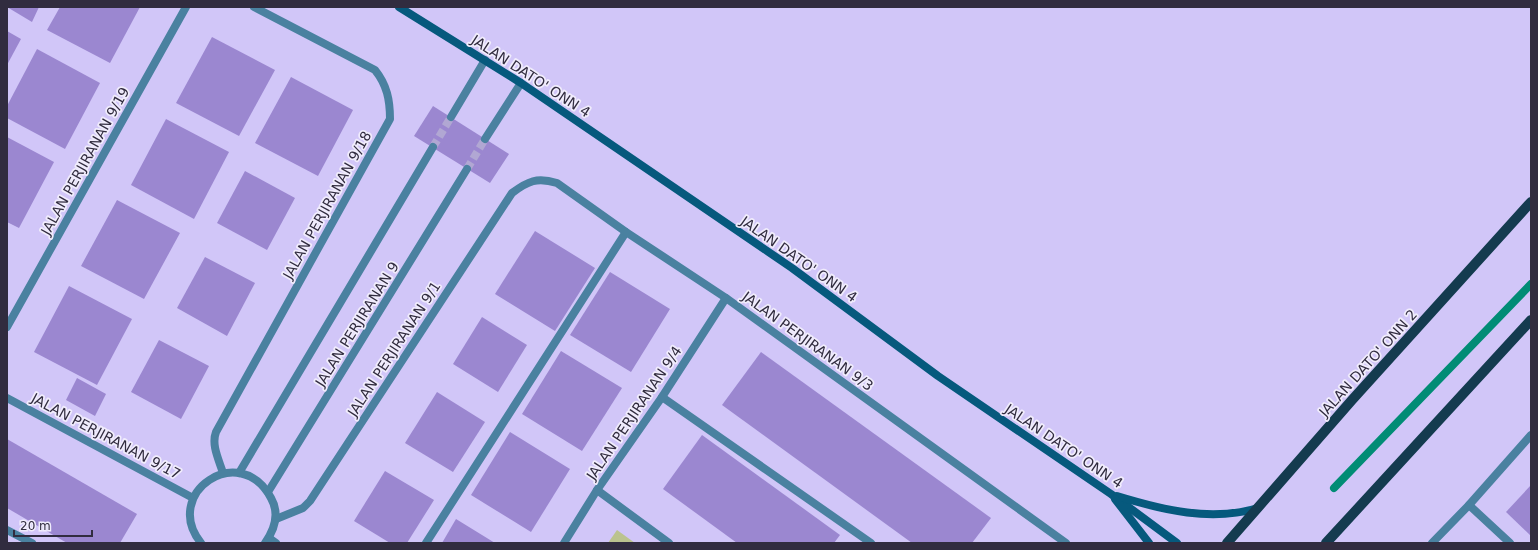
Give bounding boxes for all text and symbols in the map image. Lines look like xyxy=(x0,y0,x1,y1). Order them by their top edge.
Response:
street label: JALAN DATO' ONN 4 xyxy=(468,31,593,120)
street label: JALAN PERJIRANAN 9/19 xyxy=(37,84,132,239)
street label: JALAN PERJIRANAN 9/18 xyxy=(279,128,374,283)
street label: JALAN DATO' ONN 4 xyxy=(737,212,860,305)
street label: JALAN PERJIRANAN 9 xyxy=(312,259,402,390)
street label: JALAN PERJIRANAN 9/1 xyxy=(344,279,444,420)
street label: JALAN PERJIRANAN 9/3 xyxy=(739,288,876,394)
street label: JALAN DATO' ONN 2 xyxy=(1315,306,1420,420)
street label: JALAN PERJIRANAN 9/4 xyxy=(583,343,685,484)
street label: JALAN PERJIRANAN 9/17 xyxy=(28,389,183,482)
street label: JALAN DATO' ONN 4 xyxy=(1001,400,1126,491)
scale bar xyxy=(14,512,92,538)
text: 20 m xyxy=(20,519,51,533)

